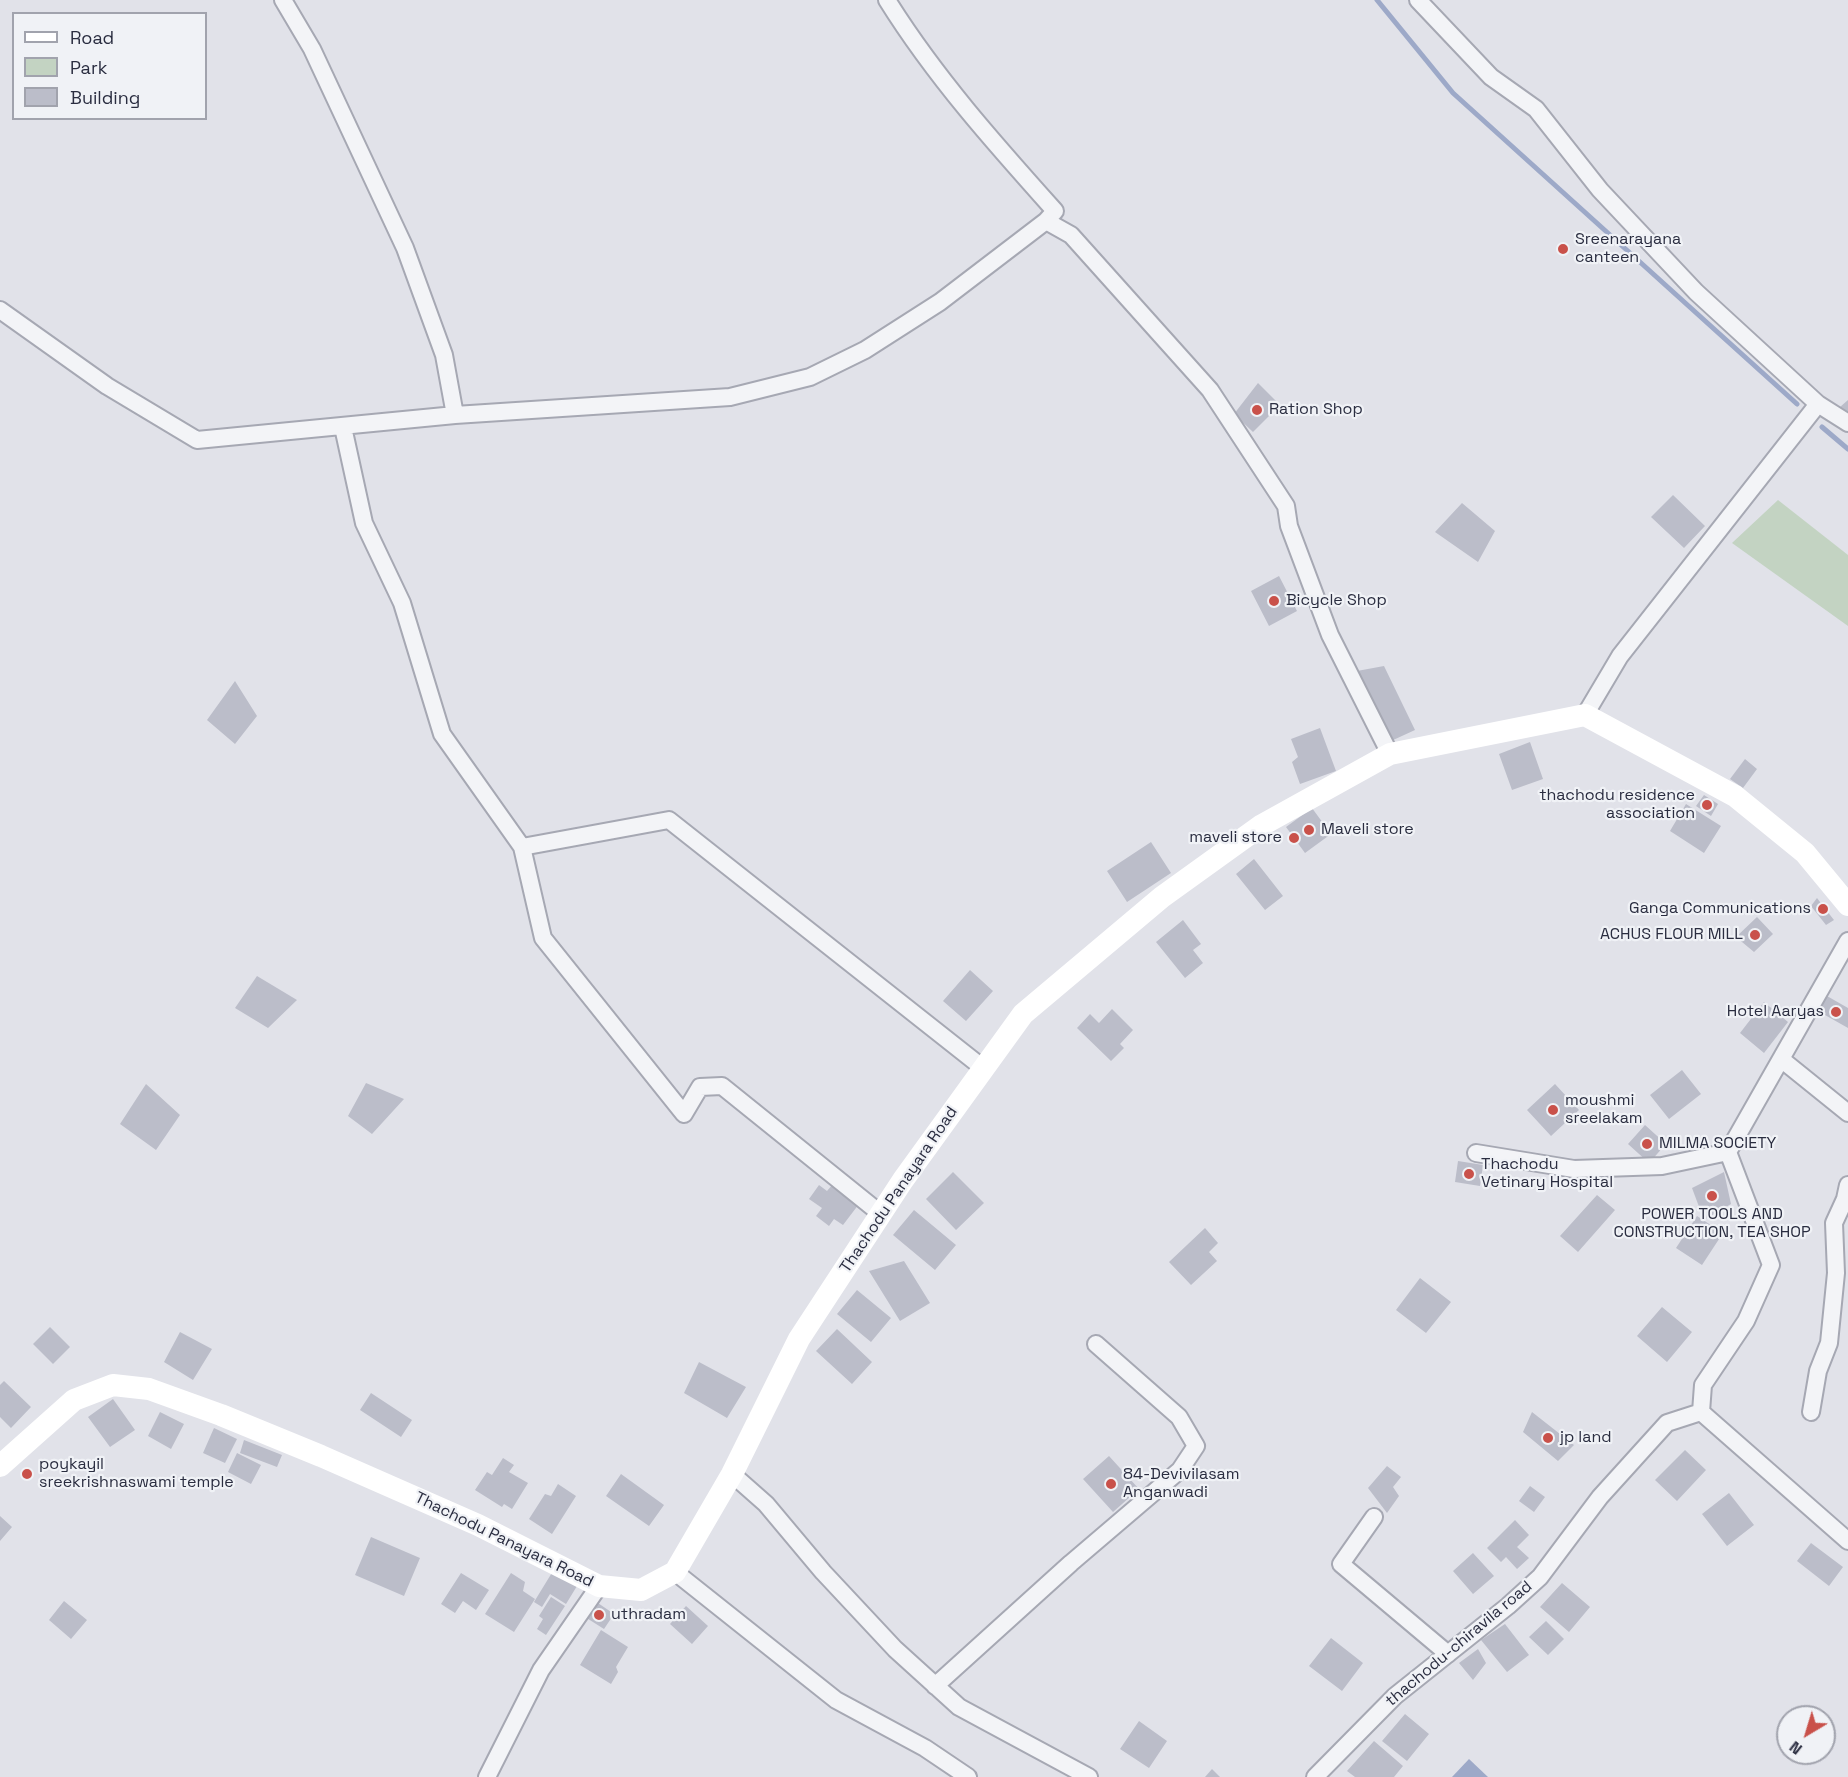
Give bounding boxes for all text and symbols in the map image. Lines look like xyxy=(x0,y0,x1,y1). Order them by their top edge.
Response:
legend xyxy=(12,12,207,120)
text: Road xyxy=(70,26,114,49)
text: Park xyxy=(70,56,107,79)
text: Building xyxy=(70,86,140,109)
place label: Sreenarayana canteen xyxy=(1575,230,1681,268)
marker: Sreenarayana canteen xyxy=(1556,242,1570,256)
place label: Ration Shop xyxy=(1269,400,1363,420)
marker: Ration Shop xyxy=(1250,403,1264,417)
place label: Bicycle Shop xyxy=(1286,591,1387,611)
marker: Bicycle Shop xyxy=(1267,594,1281,608)
place label: thachodu residence association xyxy=(1539,786,1695,824)
marker: thachodu residence association xyxy=(1700,798,1714,812)
place label: Maveli store xyxy=(1321,820,1414,840)
marker: Maveli store xyxy=(1302,823,1316,837)
place label: maveli store xyxy=(1189,828,1282,848)
marker: maveli store xyxy=(1287,831,1301,845)
place label: Ganga Communications xyxy=(1629,899,1811,919)
marker: Ganga Communications xyxy=(1816,902,1830,916)
place label: ACHUS FLOUR MILL xyxy=(1600,925,1743,945)
marker: ACHUS FLOUR MILL xyxy=(1748,928,1762,942)
place label: Hotel Aaryas xyxy=(1727,1002,1824,1022)
marker: Hotel Aaryas xyxy=(1829,1005,1843,1019)
place label: moushmi sreelakam xyxy=(1565,1091,1643,1129)
street label: Thachodu Panayara Road xyxy=(836,1103,962,1277)
marker: moushmi sreelakam xyxy=(1546,1103,1560,1117)
place label: MILMA SOCIETY xyxy=(1659,1134,1776,1154)
marker: MILMA SOCIETY xyxy=(1640,1137,1654,1151)
place label: Thachodu Vetinary Hospital xyxy=(1481,1155,1613,1193)
marker: Thachodu Vetinary Hospital xyxy=(1462,1167,1476,1181)
marker: POWER TOOLS AND CONSTRUCTION, TEA SHOP xyxy=(1705,1189,1719,1203)
place label: POWER TOOLS AND CONSTRUCTION, TEA SHOP xyxy=(1613,1205,1811,1243)
place label: jp land xyxy=(1560,1428,1612,1448)
marker: jp land xyxy=(1541,1431,1555,1445)
place label: poykayil sreekrishnaswami temple xyxy=(39,1455,234,1493)
place label: 84-Devivilasam Anganwadi xyxy=(1123,1465,1239,1503)
marker: poykayil sreekrishnaswami temple xyxy=(20,1467,34,1481)
marker: 84-Devivilasam Anganwadi xyxy=(1104,1477,1118,1491)
street label: Thachodu Panayara Road xyxy=(412,1488,596,1592)
street label: thachodu-chiravila road xyxy=(1382,1577,1536,1711)
place label: uthradam xyxy=(611,1605,686,1625)
marker: uthradam xyxy=(592,1608,606,1622)
north arrow xyxy=(1776,1705,1836,1765)
text: N xyxy=(1785,1736,1807,1760)

